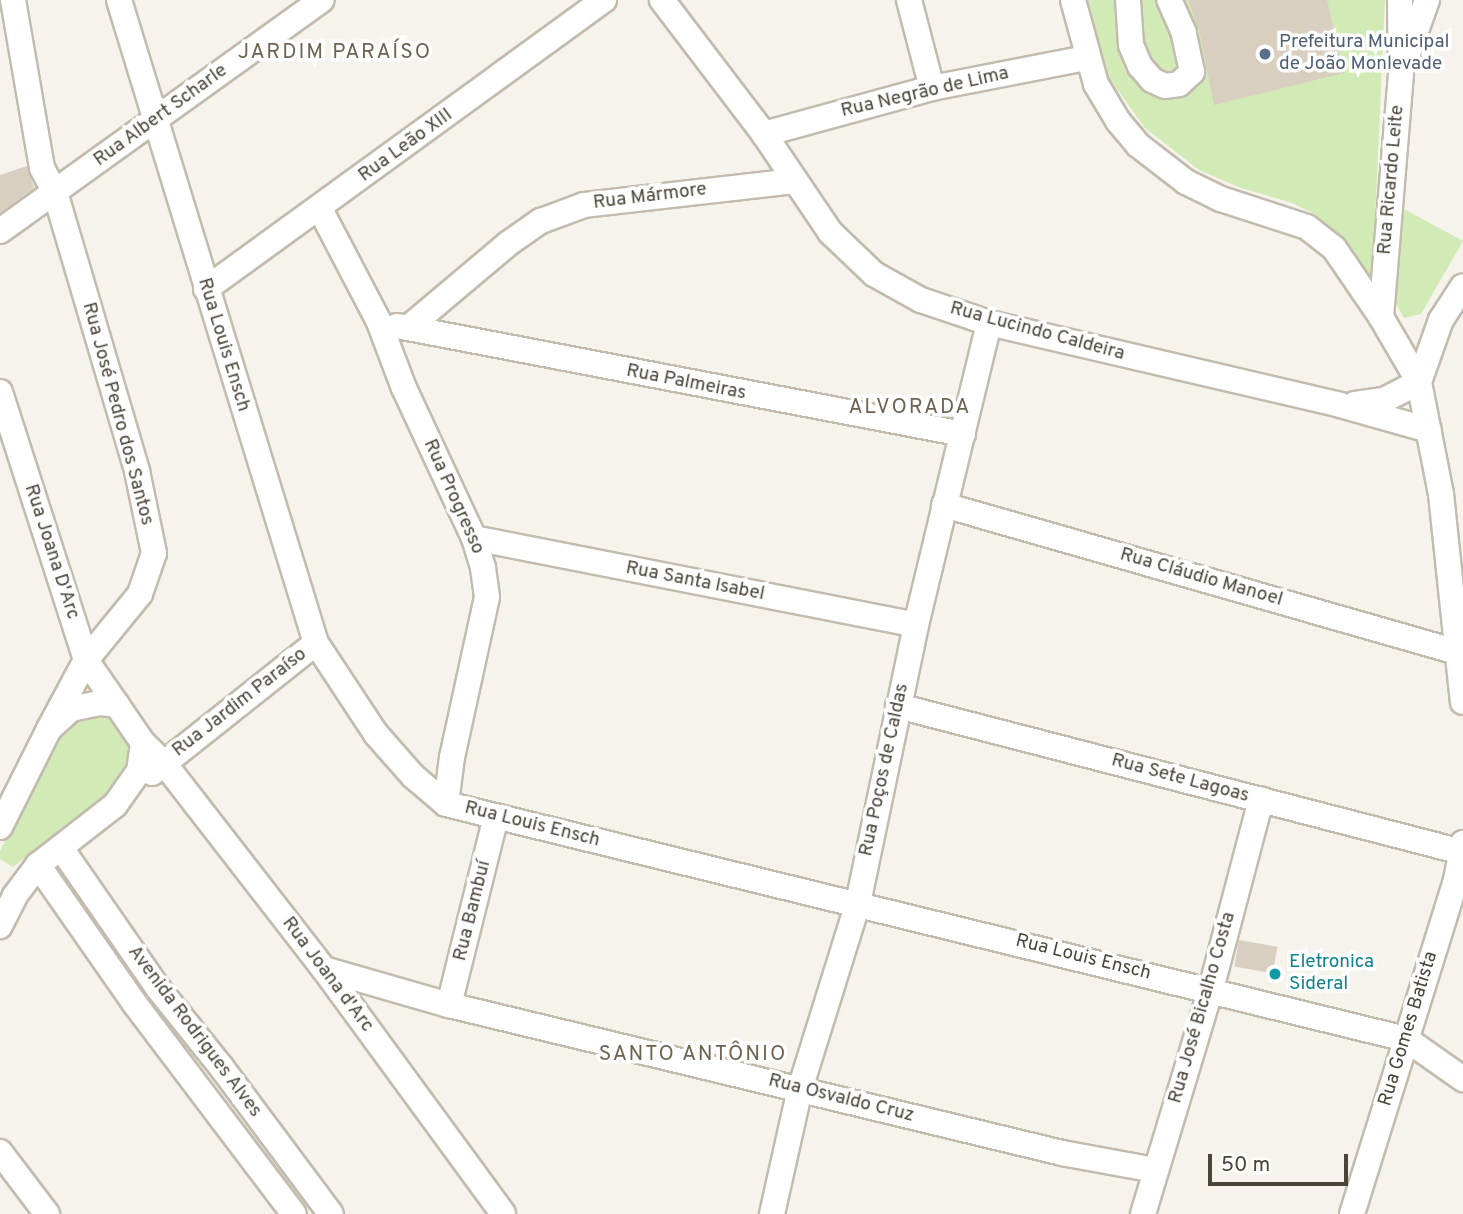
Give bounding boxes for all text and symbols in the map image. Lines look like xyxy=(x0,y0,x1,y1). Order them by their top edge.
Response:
place label: Prefeitura Municipal de João Monlevade xyxy=(1279,32,1450,76)
district label: JARDIM PARAÍSO xyxy=(240,40,430,66)
marker: Prefeitura Municipal de João Monlevade xyxy=(1257,46,1273,62)
street label: Rua Albert Scharle xyxy=(89,60,233,172)
street label: Rua Negrão de Lima xyxy=(839,63,1011,123)
street label: Rua Leão XIII xyxy=(355,104,457,188)
street label: Rua Ricardo Leite xyxy=(1374,104,1410,256)
street label: Rua Mármore xyxy=(592,179,708,215)
street label: Rua Louis Ensch xyxy=(192,275,254,415)
street label: Rua Lucindo Caldeira xyxy=(947,298,1127,366)
street label: Rua José Pedro dos Santos xyxy=(76,300,158,528)
street label: Rua Palmeiras xyxy=(624,360,748,406)
district label: ALVORADA xyxy=(849,395,971,421)
street label: Rua Progresso xyxy=(417,436,489,558)
street label: Rua Joana D'Arc xyxy=(18,482,84,622)
street label: Rua Cláudio Manoel xyxy=(1117,544,1285,612)
street label: Rua Santa Isabel xyxy=(624,557,766,607)
street label: Rua Jardim Paraíso xyxy=(168,643,312,763)
street label: Rua Poços de Caldas xyxy=(856,681,914,859)
street label: Rua Sete Lagoas xyxy=(1109,750,1251,808)
street label: Rua Louis Ensch xyxy=(462,797,602,853)
street label: Rua Bambuí xyxy=(450,858,496,964)
street label: Rua José Bicalho Costa xyxy=(1165,910,1241,1106)
street label: Rua Joana d'Arc xyxy=(276,913,378,1037)
street label: Rua Louis Ensch xyxy=(1013,930,1153,986)
street label: Avenida Rodrigues Alves xyxy=(122,941,266,1123)
street label: Rua Gomes Batista xyxy=(1375,949,1443,1109)
place label: Eletronica Sideral xyxy=(1289,952,1374,996)
marker: Eletronica Sideral xyxy=(1267,966,1283,982)
district label: SANTO ANTÔNIO xyxy=(600,1042,786,1068)
street label: Rua Osvaldo Cruz xyxy=(766,1070,916,1128)
scale bar xyxy=(1211,1140,1351,1184)
text: 50 m xyxy=(1221,1152,1270,1179)

